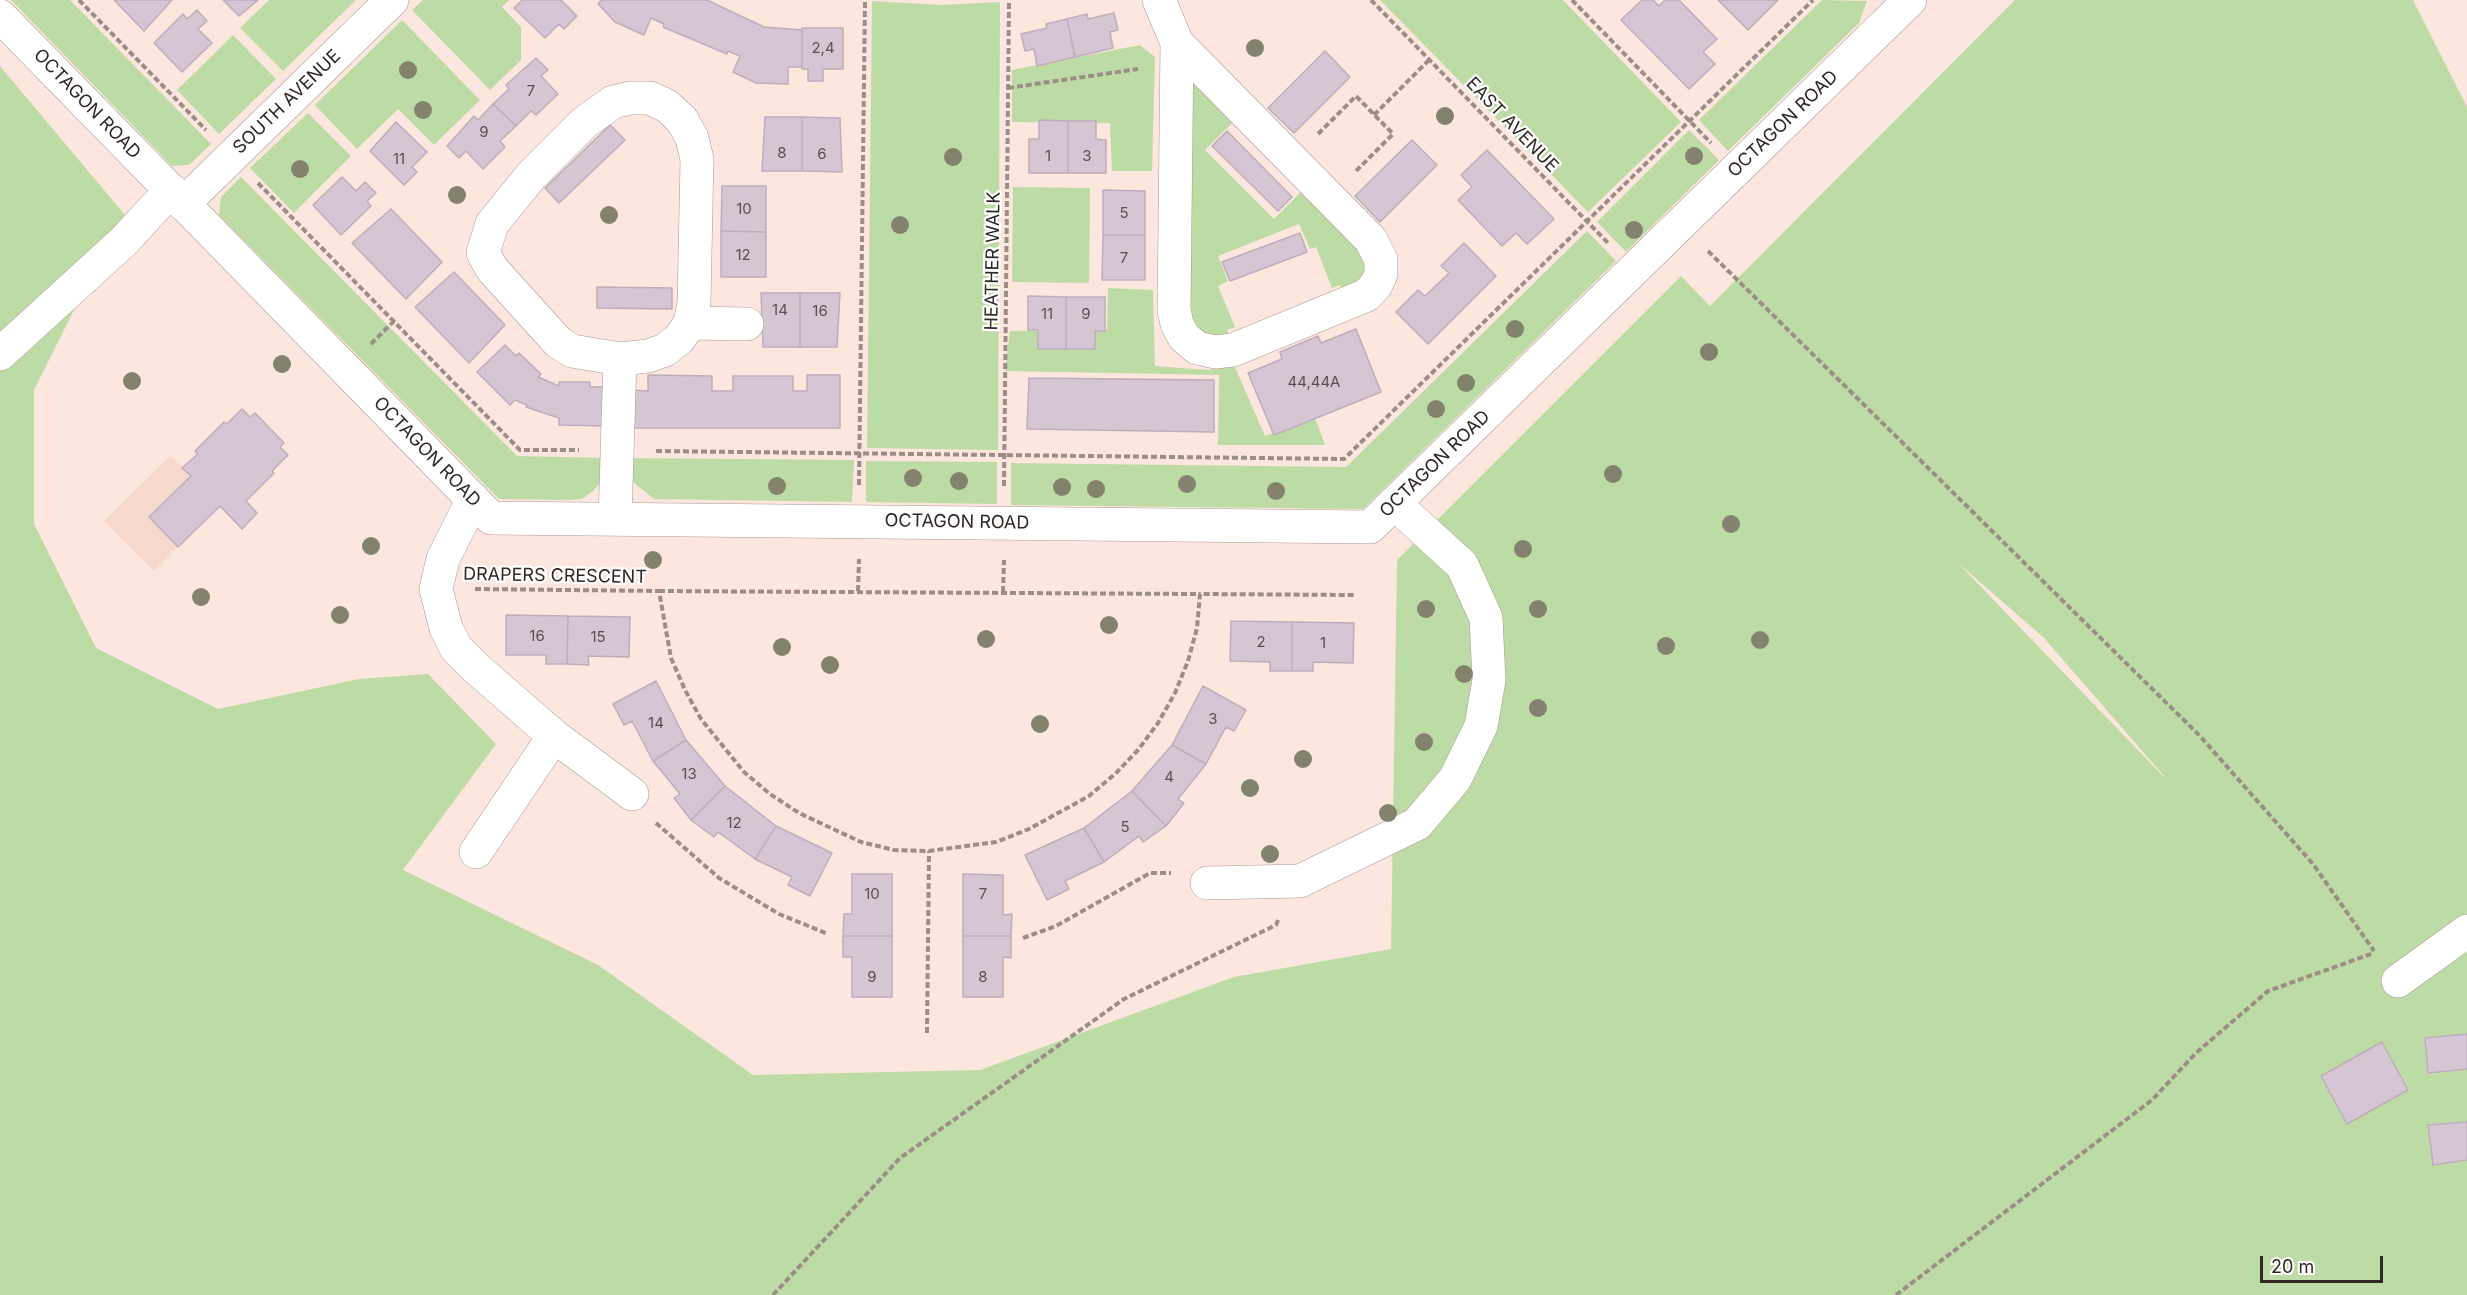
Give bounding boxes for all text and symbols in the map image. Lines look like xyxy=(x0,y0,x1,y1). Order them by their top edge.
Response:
house number: 2,4 xyxy=(811,39,835,57)
street label: OCTAGON ROAD xyxy=(29,44,145,164)
street label: SOUTH AVENUE xyxy=(229,45,345,159)
street label: OCTAGON ROAD xyxy=(1723,66,1843,182)
street label: EAST AVENUE xyxy=(1461,73,1563,177)
house number: 7 xyxy=(527,82,535,100)
house number: 9 xyxy=(479,123,489,141)
house number: 8 xyxy=(777,144,787,162)
house number: 6 xyxy=(817,145,827,163)
house number: 1 xyxy=(1045,147,1051,165)
house number: 3 xyxy=(1082,147,1092,165)
house number: 11 xyxy=(393,150,405,168)
street label: HEATHER WALK xyxy=(981,191,1005,331)
house number: 10 xyxy=(736,200,752,218)
house number: 5 xyxy=(1119,204,1129,222)
house number: 12 xyxy=(735,246,751,264)
house number: 7 xyxy=(1120,249,1128,267)
house number: 14 xyxy=(772,301,788,319)
house number: 16 xyxy=(812,302,828,320)
house number: 11 xyxy=(1041,305,1053,323)
house number: 9 xyxy=(1081,305,1091,323)
house number: 44,44A xyxy=(1288,373,1340,391)
street label: OCTAGON ROAD xyxy=(369,392,485,512)
street label: OCTAGON ROAD xyxy=(1375,406,1495,522)
street label: OCTAGON ROAD xyxy=(884,510,1030,534)
street label: DRAPERS CRESCENT xyxy=(463,564,647,588)
house number: 16 xyxy=(529,627,545,645)
house number: 15 xyxy=(590,628,606,646)
house number: 2 xyxy=(1256,633,1266,651)
house number: 1 xyxy=(1320,634,1326,652)
house number: 3 xyxy=(1208,710,1218,728)
house number: 14 xyxy=(648,714,664,732)
house number: 13 xyxy=(681,765,697,783)
house number: 4 xyxy=(1164,768,1174,786)
house number: 12 xyxy=(726,814,742,832)
house number: 5 xyxy=(1120,818,1130,836)
house number: 10 xyxy=(864,885,880,903)
house number: 7 xyxy=(979,885,987,903)
house number: 9 xyxy=(867,968,877,986)
house number: 8 xyxy=(978,968,988,986)
scale bar xyxy=(2263,1244,2386,1282)
text: 20 m xyxy=(2271,1256,2314,1277)

